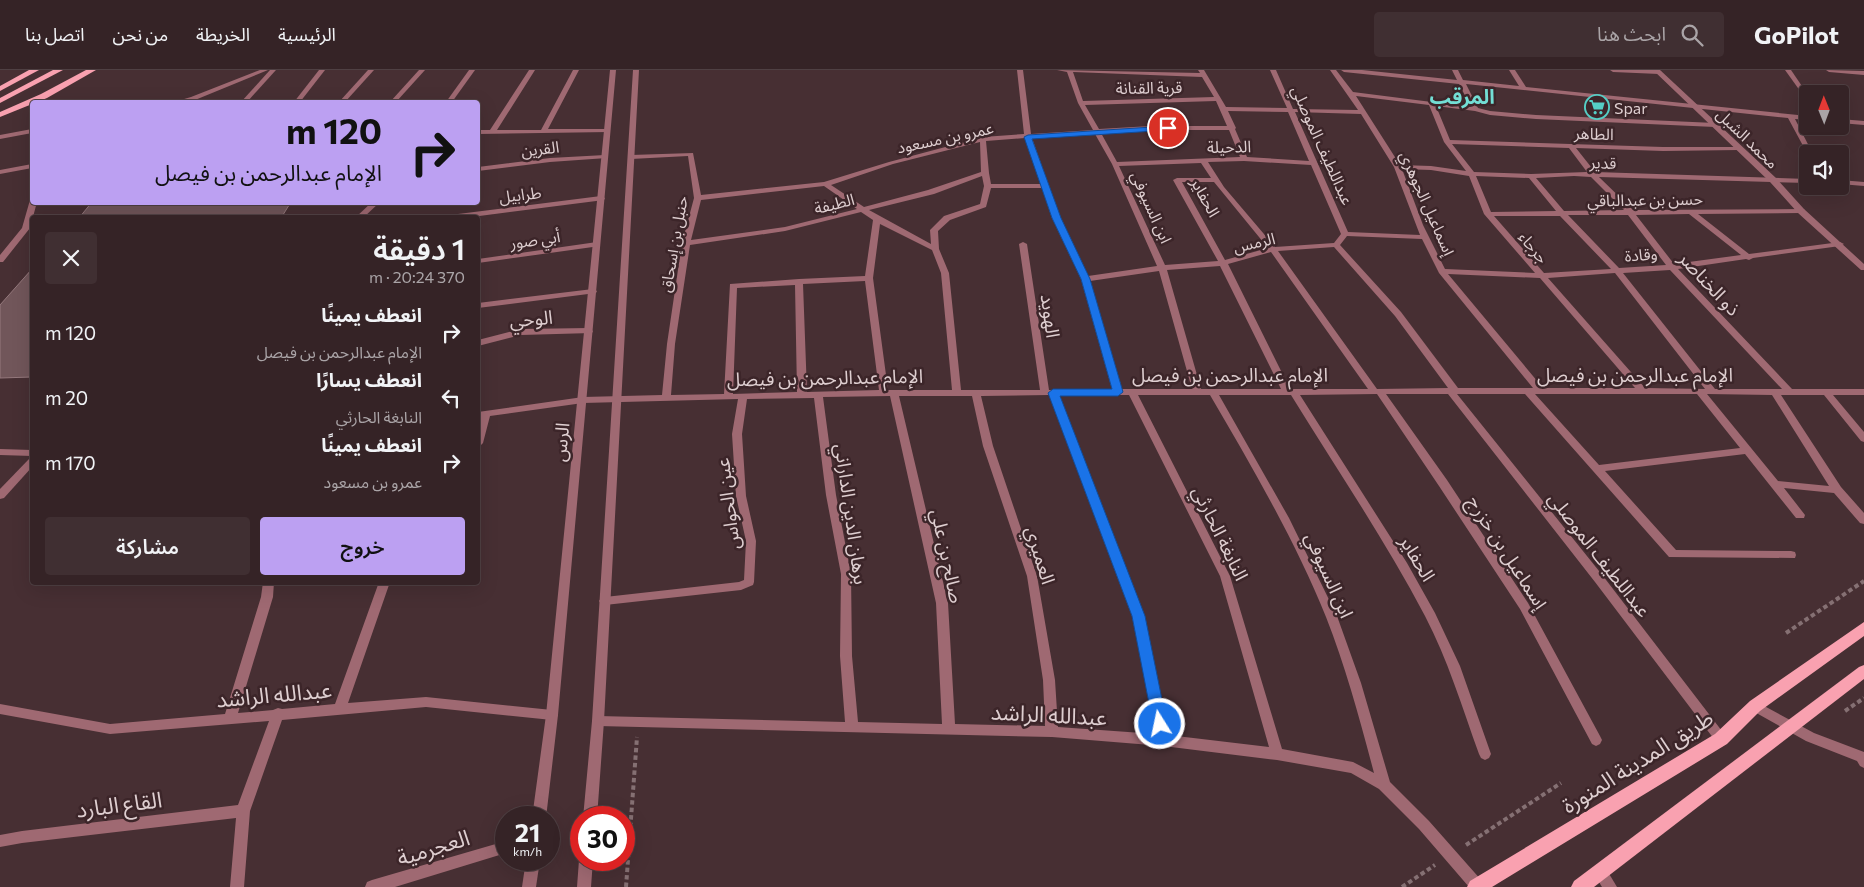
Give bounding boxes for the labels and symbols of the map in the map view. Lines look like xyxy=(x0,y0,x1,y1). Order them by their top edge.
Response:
street label: قرية القنانة xyxy=(1115,77,1183,98)
street label: عبداللطيف الموصلي xyxy=(1285,82,1358,209)
district label: المرقب xyxy=(1429,84,1495,109)
north arrow xyxy=(1799,85,1849,135)
supermarket icon: Spar xyxy=(1584,94,1610,120)
place label: Spar xyxy=(1614,98,1648,117)
street label: محمد الشبل xyxy=(1713,104,1783,173)
pin xyxy=(1147,107,1189,149)
street label: عمرو بن مسعود xyxy=(895,117,995,158)
street label: الطاهر xyxy=(1573,123,1614,144)
street label: الدحيلة xyxy=(1207,136,1251,156)
street label: القرين xyxy=(520,137,560,160)
street label: إسماعيل الجوهري xyxy=(1393,148,1460,260)
street label: قدير xyxy=(1588,152,1617,173)
street label: ابن السيوفي xyxy=(1124,168,1176,247)
street label: الحفاير xyxy=(1186,173,1224,220)
street label: طرابيل xyxy=(498,182,543,207)
street label: حسن بن عبدالباقي xyxy=(1587,188,1703,213)
street label: الطيفة xyxy=(812,189,856,217)
street label: حنبل بن إسحاق xyxy=(655,194,693,294)
street label: أبي صور xyxy=(508,226,562,256)
street label: جرجاء xyxy=(1514,227,1553,267)
street label: الرمس xyxy=(1231,228,1277,257)
street label: وقادة xyxy=(1624,243,1658,266)
street label: ذو الخناصر xyxy=(1673,245,1746,321)
street label: الهويد xyxy=(1036,293,1065,339)
street label: الوحي xyxy=(508,305,554,336)
street label: الإمام عبدالرحمن بن فيصل xyxy=(1132,363,1328,390)
street label: الإمام عبدالرحمن بن فيصل xyxy=(1537,363,1733,390)
street label: الإمام عبدالرحمن بن فيصل xyxy=(727,364,923,394)
street label: الرس xyxy=(547,421,574,463)
street label: برهان الدين الداراني xyxy=(826,442,873,586)
street label: عين الحواس xyxy=(710,457,745,551)
street label: النابغة الحارثي xyxy=(1184,482,1254,586)
street label: عبداللطيف الموصلي xyxy=(1540,487,1656,624)
street label: إسماعيل بن خزرج xyxy=(1460,491,1554,615)
street label: صالح بن علي xyxy=(923,507,969,606)
street label: العميري xyxy=(1017,523,1061,588)
street label: ابن السيوفي xyxy=(1297,529,1359,623)
street label: الحفاير xyxy=(1394,530,1441,586)
street label: عبدالله الراشد xyxy=(215,675,333,713)
street label: عبدالله الراشد xyxy=(990,697,1108,731)
position arrow xyxy=(1133,697,1185,749)
street label: طريق المدينة المنورة xyxy=(1556,704,1718,819)
street label: القاع البارد xyxy=(74,785,164,827)
speed limit sign: 30 xyxy=(570,806,635,871)
street label: العجرمية xyxy=(393,823,473,871)

